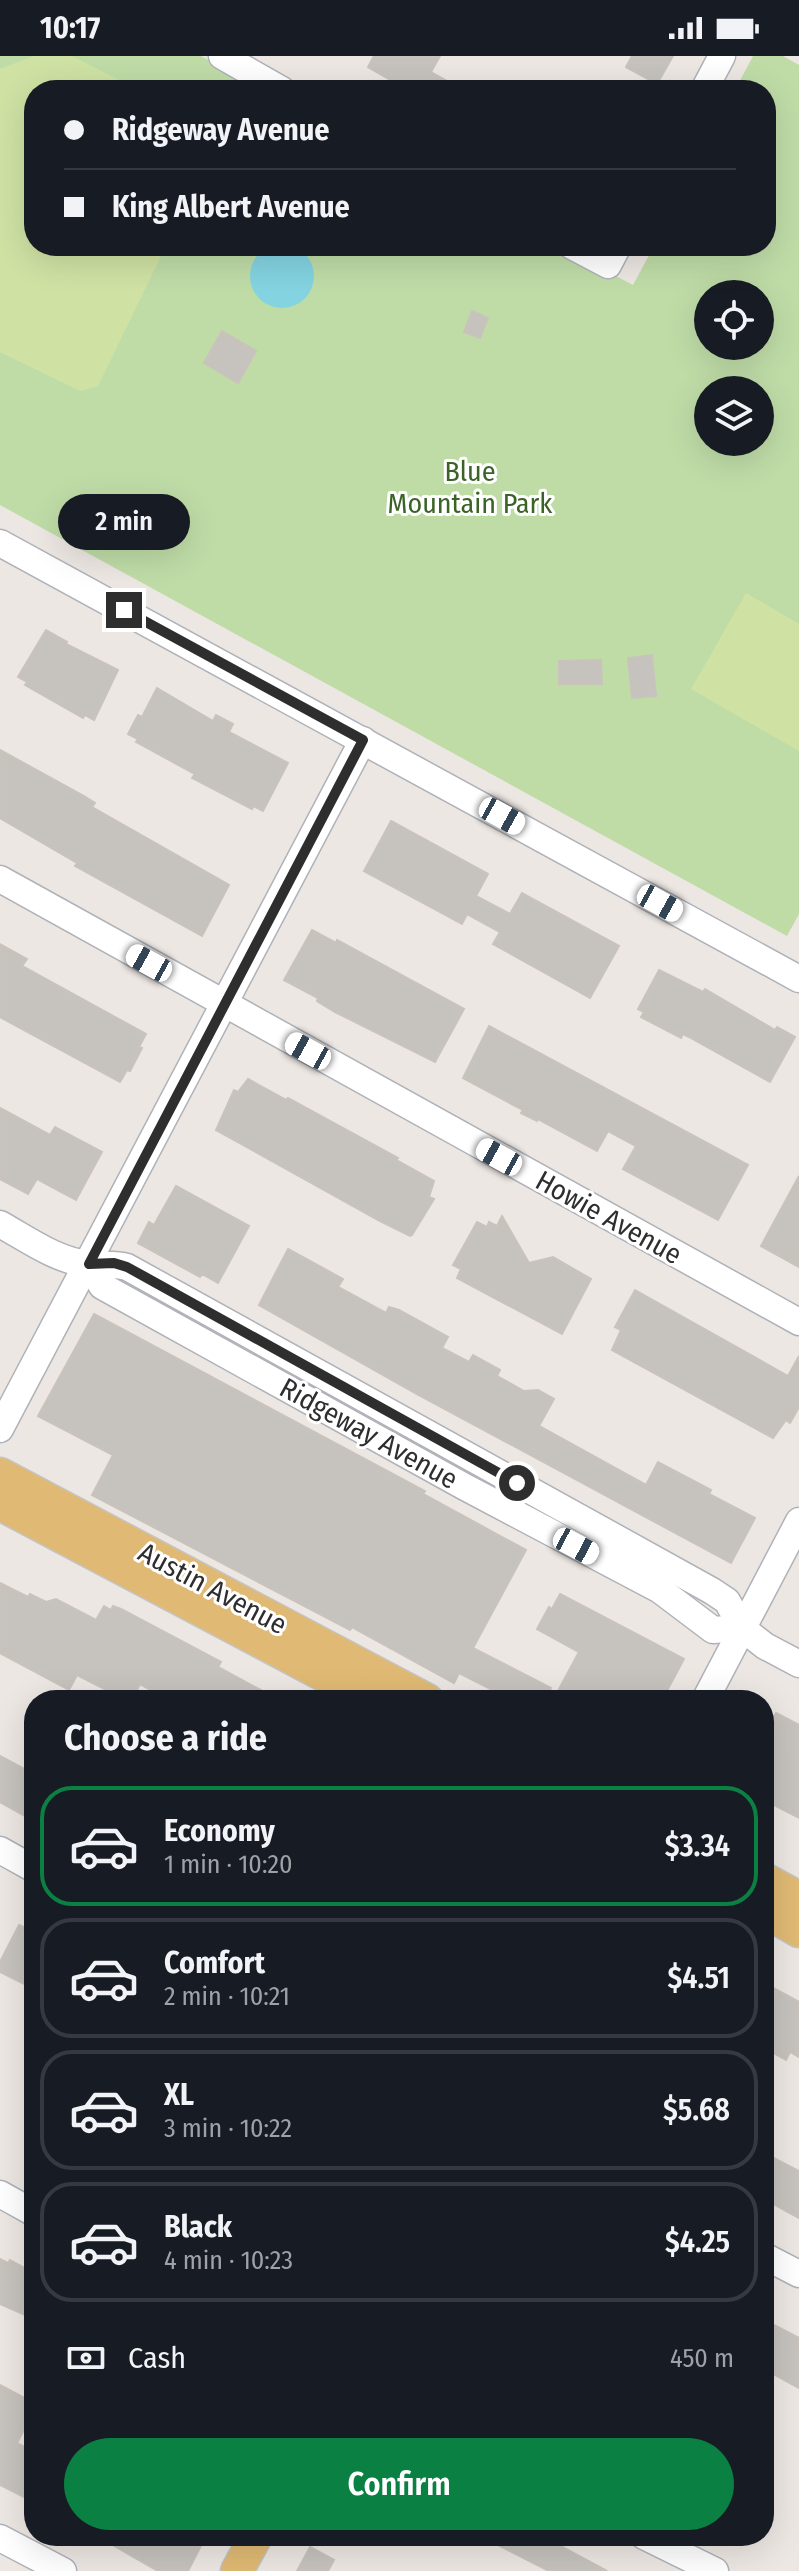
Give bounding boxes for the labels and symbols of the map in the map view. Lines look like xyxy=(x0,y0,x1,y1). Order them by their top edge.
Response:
park label: Blue Mountain Park xyxy=(388,455,553,520)
callout: 2 min xyxy=(58,494,190,550)
route end xyxy=(106,592,142,628)
car xyxy=(475,794,529,838)
car xyxy=(633,881,687,925)
car xyxy=(122,941,176,985)
car xyxy=(281,1029,335,1073)
car xyxy=(472,1135,526,1179)
street label: Howie Avenue xyxy=(530,1164,687,1271)
street label: Ridgeway Avenue xyxy=(274,1371,464,1496)
route start xyxy=(499,1465,535,1501)
car xyxy=(549,1524,603,1568)
street label: Austin Avenue xyxy=(133,1536,292,1641)

